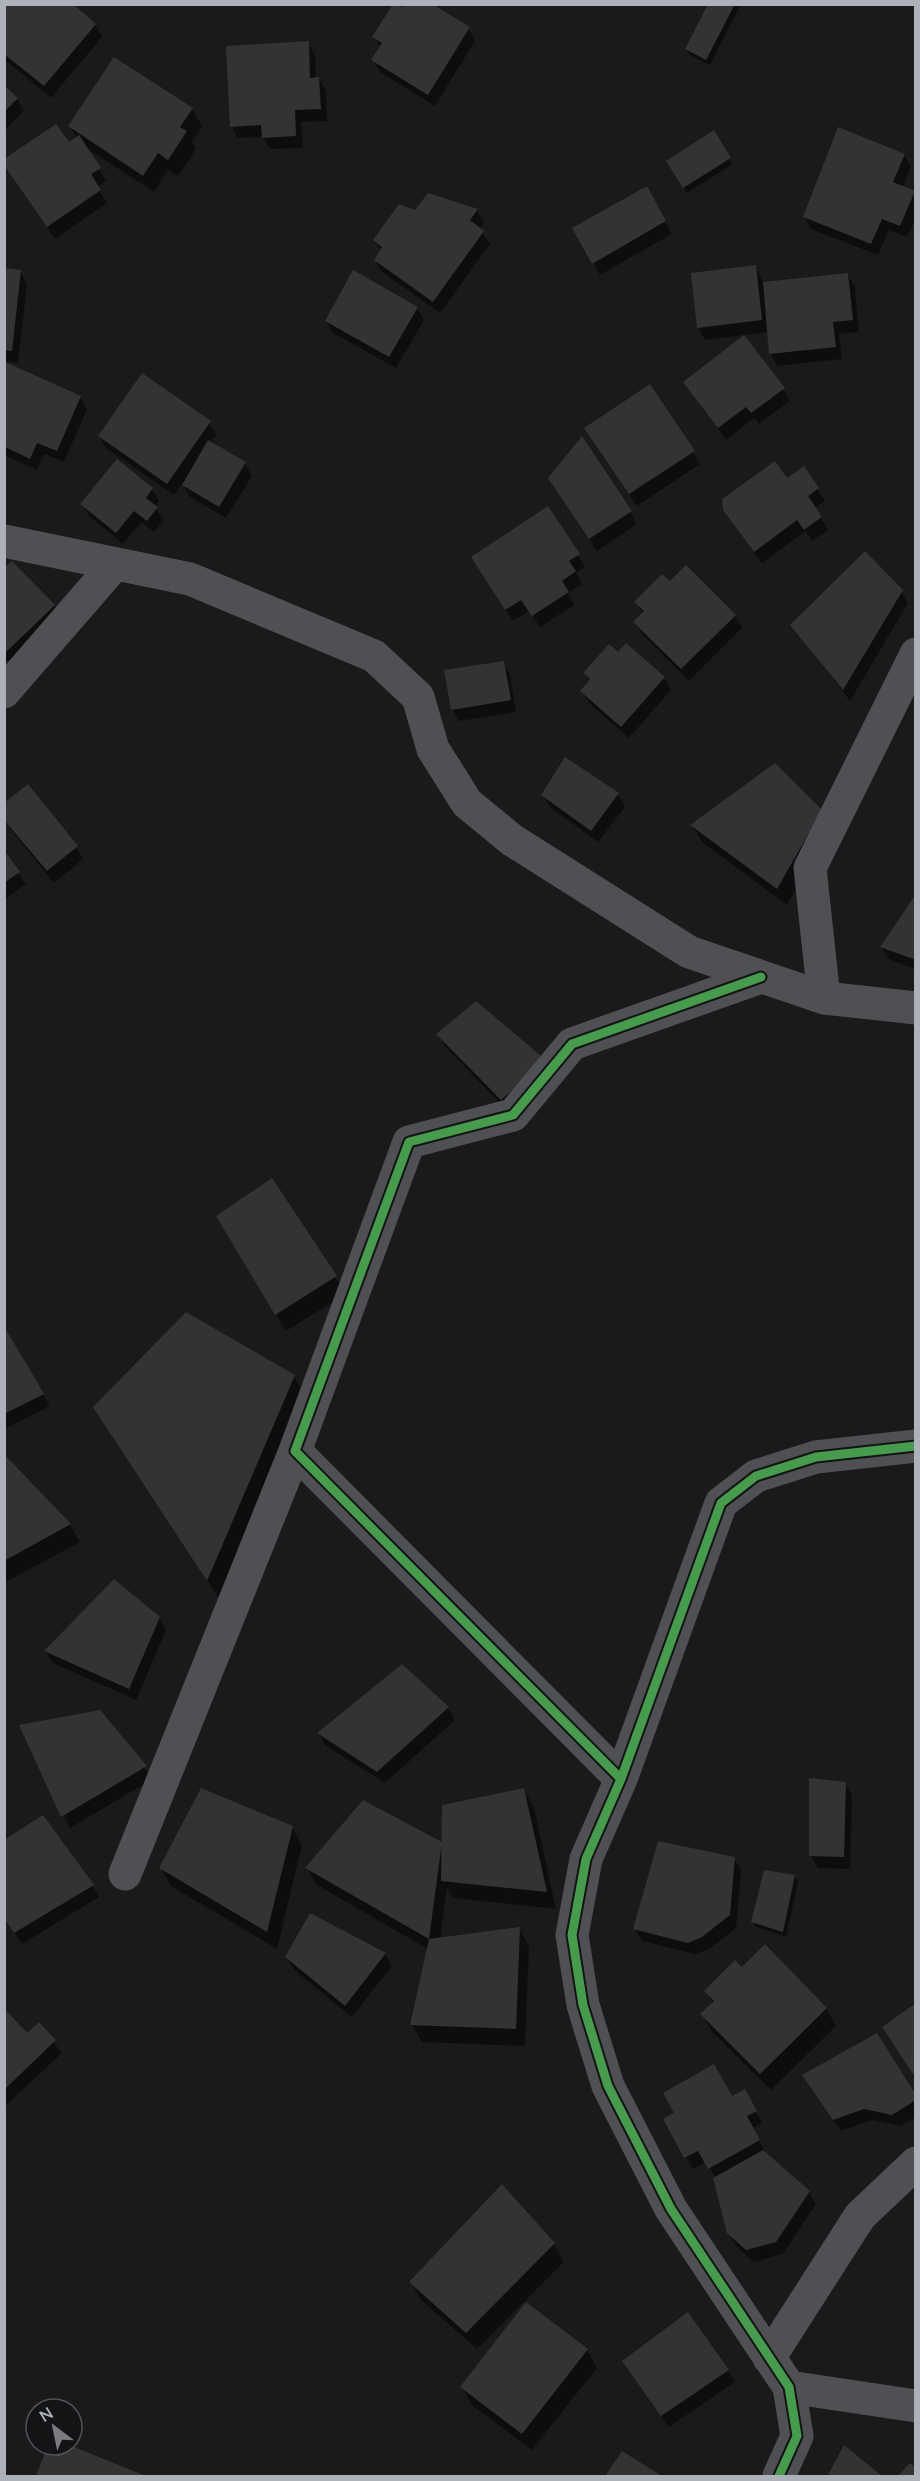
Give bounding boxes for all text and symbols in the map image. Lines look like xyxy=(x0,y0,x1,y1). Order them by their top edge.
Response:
north arrow xyxy=(24,2397,84,2457)
text: N xyxy=(36,2403,56,2425)

